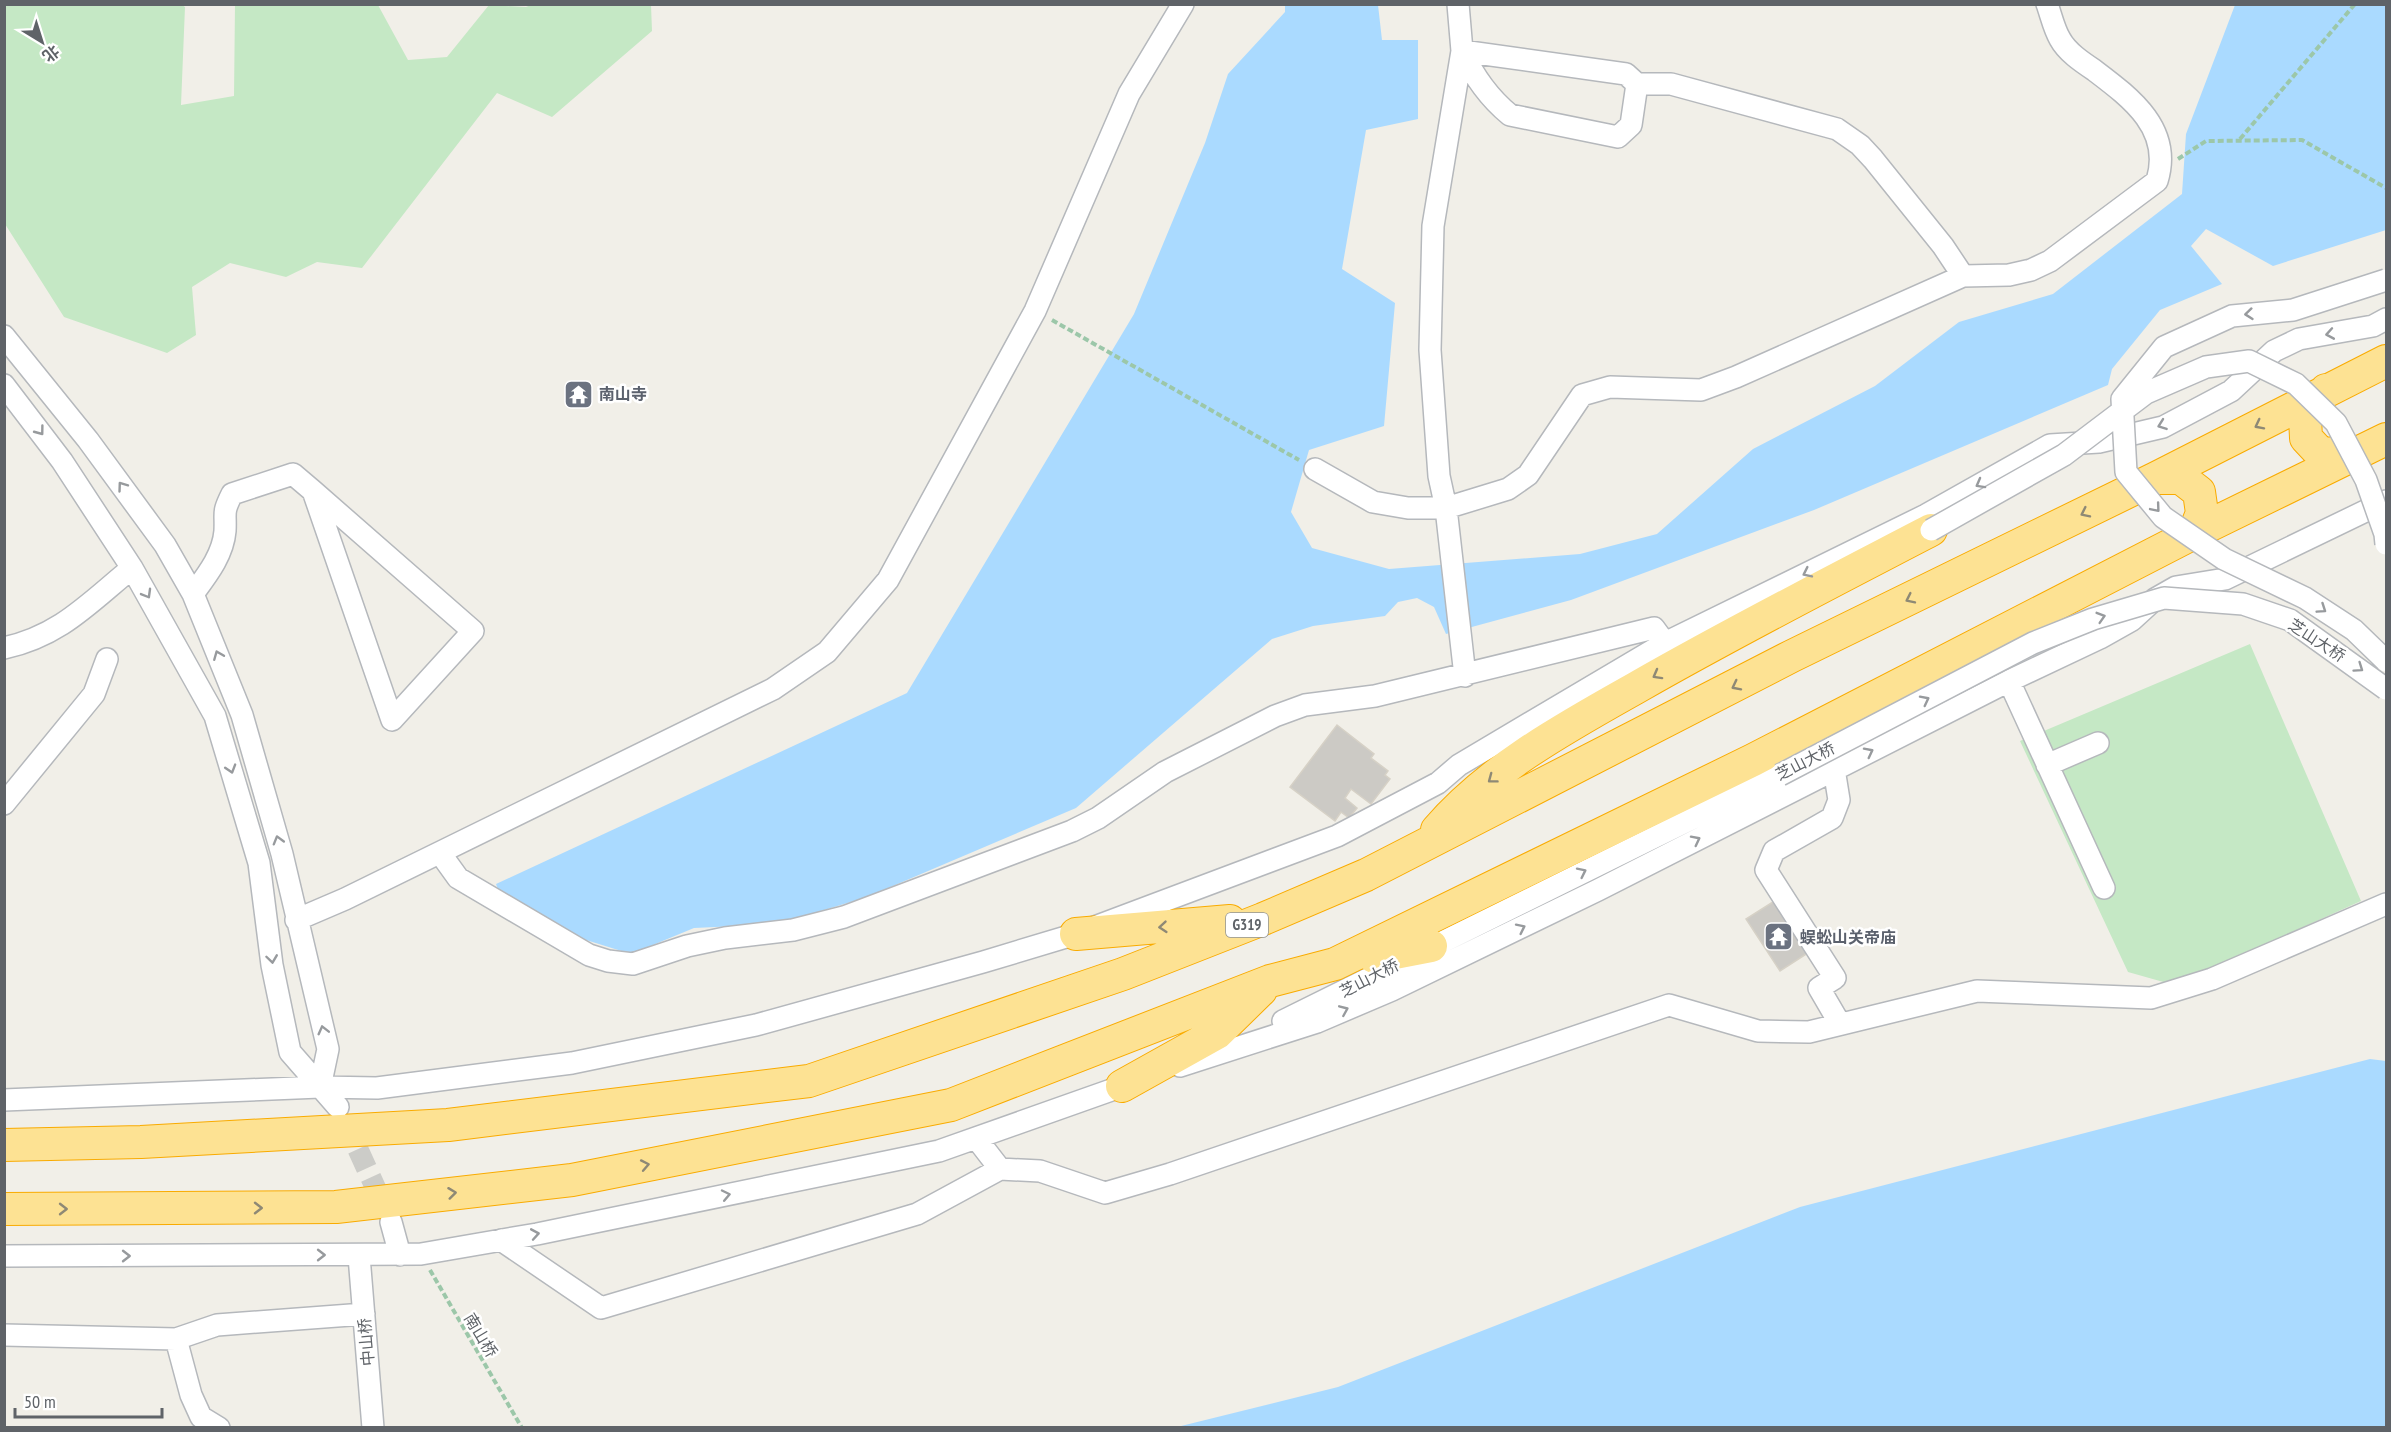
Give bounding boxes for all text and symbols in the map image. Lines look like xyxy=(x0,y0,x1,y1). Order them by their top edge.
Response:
north arrow xyxy=(12,12,72,72)
text: 北 xyxy=(39,41,64,67)
one-way arrow xyxy=(2244,307,2253,320)
one-way arrow xyxy=(2326,327,2336,340)
temple icon: 南山寺 xyxy=(562,378,594,410)
place label: 南山寺 xyxy=(599,384,647,404)
one-way arrow xyxy=(2158,418,2168,431)
one-way arrow xyxy=(2255,418,2265,429)
one-way arrow xyxy=(32,425,43,436)
one-way arrow xyxy=(1976,477,1986,489)
one-way arrow xyxy=(118,482,129,493)
one-way arrow xyxy=(2149,501,2160,512)
one-way arrow xyxy=(2081,506,2092,517)
one-way arrow xyxy=(1802,566,1813,578)
one-way arrow xyxy=(140,588,151,598)
one-way arrow xyxy=(1906,591,1917,603)
one-way arrow xyxy=(2315,602,2326,613)
one-way arrow xyxy=(2095,612,2106,624)
street label: 芝山大桥 xyxy=(2285,614,2349,666)
one-way arrow xyxy=(213,650,225,661)
one-way arrow xyxy=(2353,661,2364,672)
one-way arrow xyxy=(1653,668,1663,680)
one-way arrow xyxy=(1731,678,1742,690)
one-way arrow xyxy=(1918,695,1929,707)
street label: 芝山大桥 xyxy=(1772,738,1838,784)
one-way arrow xyxy=(1863,747,1874,759)
one-way arrow xyxy=(224,763,236,774)
one-way arrow xyxy=(1488,772,1499,783)
one-way arrow xyxy=(273,835,285,846)
one-way arrow xyxy=(1689,836,1700,848)
one-way arrow xyxy=(1576,868,1586,879)
road number: G319 xyxy=(1226,913,1268,937)
one-way arrow xyxy=(1159,920,1168,933)
temple icon: 蜈蚣山关帝庙 xyxy=(1763,921,1795,953)
one-way arrow xyxy=(1515,923,1526,935)
place label: 蜈蚣山关帝庙 xyxy=(1800,927,1896,947)
one-way arrow xyxy=(265,955,277,964)
street label: 芝山大桥 xyxy=(1336,955,1402,1001)
one-way arrow xyxy=(1338,1005,1349,1017)
one-way arrow xyxy=(318,1025,331,1035)
one-way arrow xyxy=(640,1159,650,1172)
one-way arrow xyxy=(448,1188,457,1200)
one-way arrow xyxy=(721,1189,731,1202)
one-way arrow xyxy=(253,1201,262,1214)
one-way arrow xyxy=(58,1203,67,1215)
one-way arrow xyxy=(530,1228,540,1241)
one-way arrow xyxy=(316,1249,325,1261)
one-way arrow xyxy=(121,1250,130,1262)
street label: 南山桥 xyxy=(460,1309,502,1361)
street label: 中山桥 xyxy=(354,1317,378,1367)
scale bar xyxy=(15,1381,162,1419)
text: 50 m xyxy=(24,1390,56,1413)

